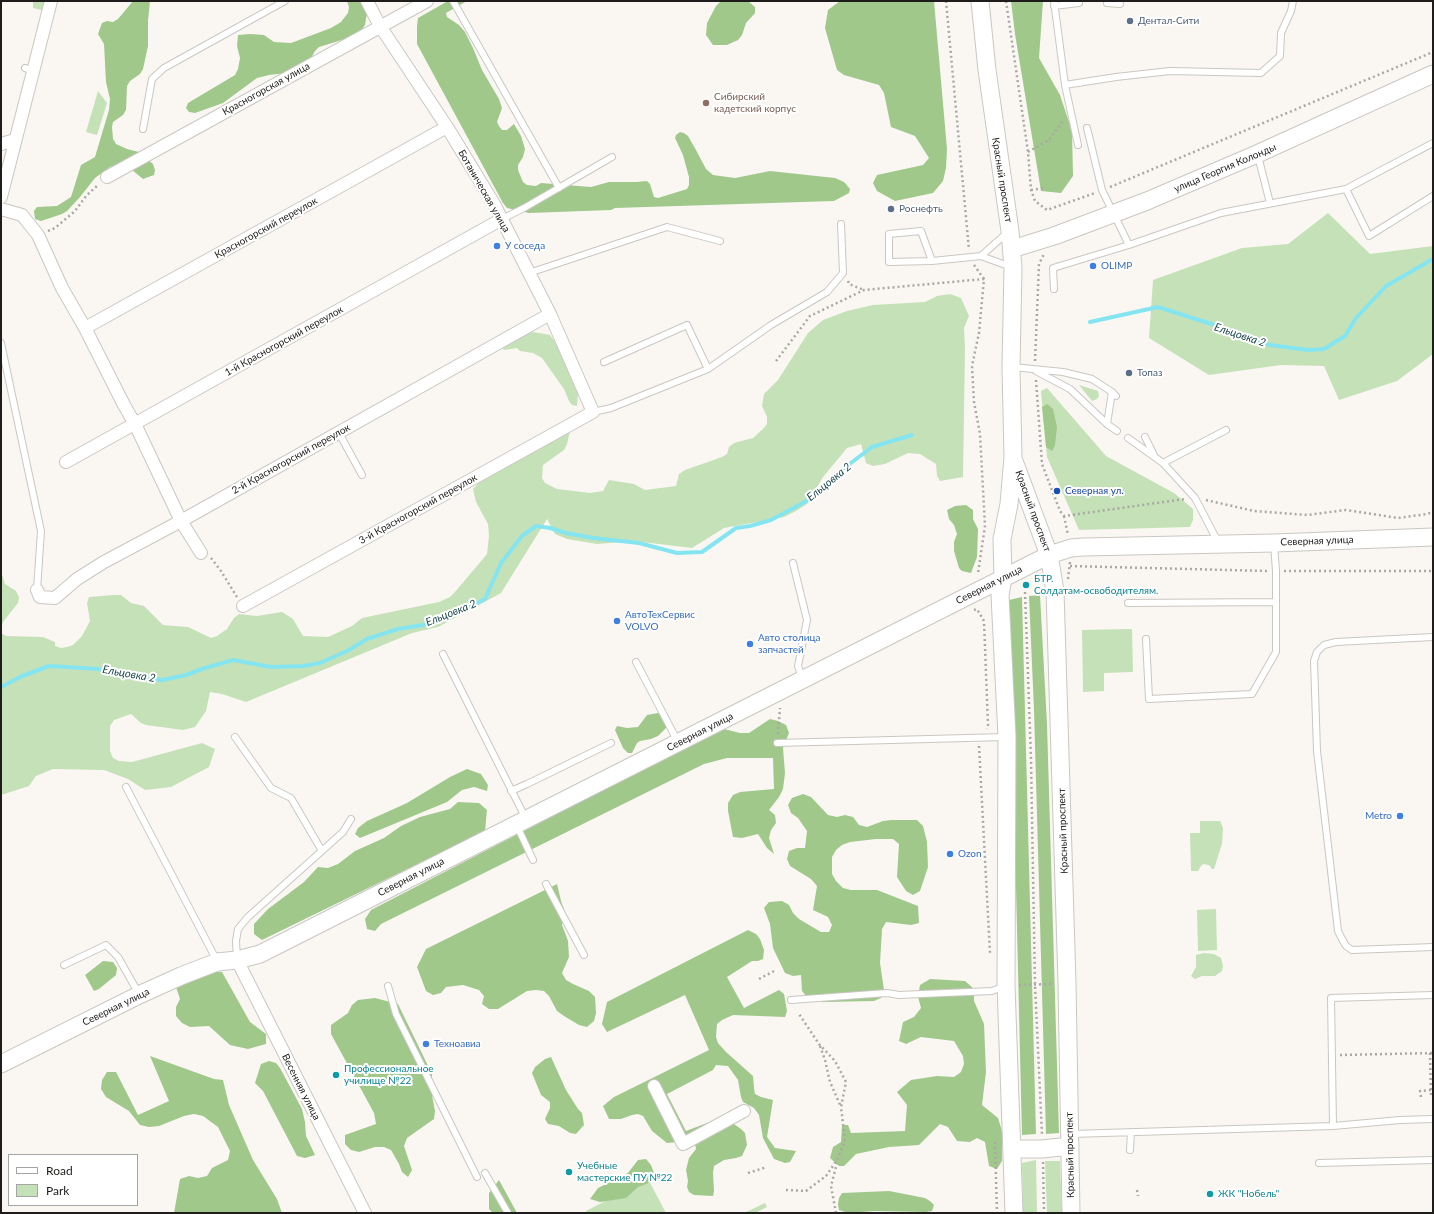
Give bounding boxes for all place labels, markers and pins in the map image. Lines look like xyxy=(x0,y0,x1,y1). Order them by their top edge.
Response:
place label: Дентал-Сити xyxy=(1138,15,1199,27)
marker: Дентал-Сити xyxy=(1125,16,1135,26)
place label: Сибирский кадетский корпус xyxy=(714,91,796,114)
marker: Сибирский кадетский корпус xyxy=(701,98,711,108)
place label: Роснефть xyxy=(899,203,943,215)
marker: Роснефть xyxy=(886,204,896,214)
place label: У соседа xyxy=(505,240,545,252)
marker: У соседа xyxy=(492,241,502,251)
place label: OLIMP xyxy=(1101,260,1132,272)
marker: OLIMP xyxy=(1088,261,1098,271)
place label: Топаз xyxy=(1137,367,1162,379)
marker: Топаз xyxy=(1124,368,1134,378)
place label: Северная ул. xyxy=(1065,485,1124,497)
marker: Северная ул. xyxy=(1052,486,1062,496)
place label: БТР. Солдатам-освободителям. xyxy=(1034,573,1158,596)
marker: БТР. Солдатам-освободителям. xyxy=(1021,580,1031,590)
place label: АвтоТехСервис VOLVO xyxy=(625,609,695,632)
marker: АвтоТехСервис VOLVO xyxy=(612,616,622,626)
place label: Авто столица запчастей xyxy=(758,632,820,656)
marker: Авто столица запчастей xyxy=(745,639,755,649)
place label: Metro xyxy=(1365,810,1392,822)
marker: Metro xyxy=(1395,811,1405,821)
place label: Ozon xyxy=(958,848,982,860)
marker: Ozon xyxy=(945,849,955,859)
place label: Техноавиа xyxy=(434,1038,481,1050)
marker: Техноавиа xyxy=(421,1039,431,1049)
place label: Профессиональное училище №22 xyxy=(344,1063,434,1086)
marker: Профессиональное училище №22 xyxy=(331,1070,341,1080)
place label: Учебные мастерские ПУ №22 xyxy=(577,1160,672,1184)
marker: Учебные мастерские ПУ №22 xyxy=(564,1167,574,1177)
place label: ЖК "Нобель" xyxy=(1218,1188,1279,1200)
marker: ЖК "Нобель" xyxy=(1205,1189,1215,1199)

